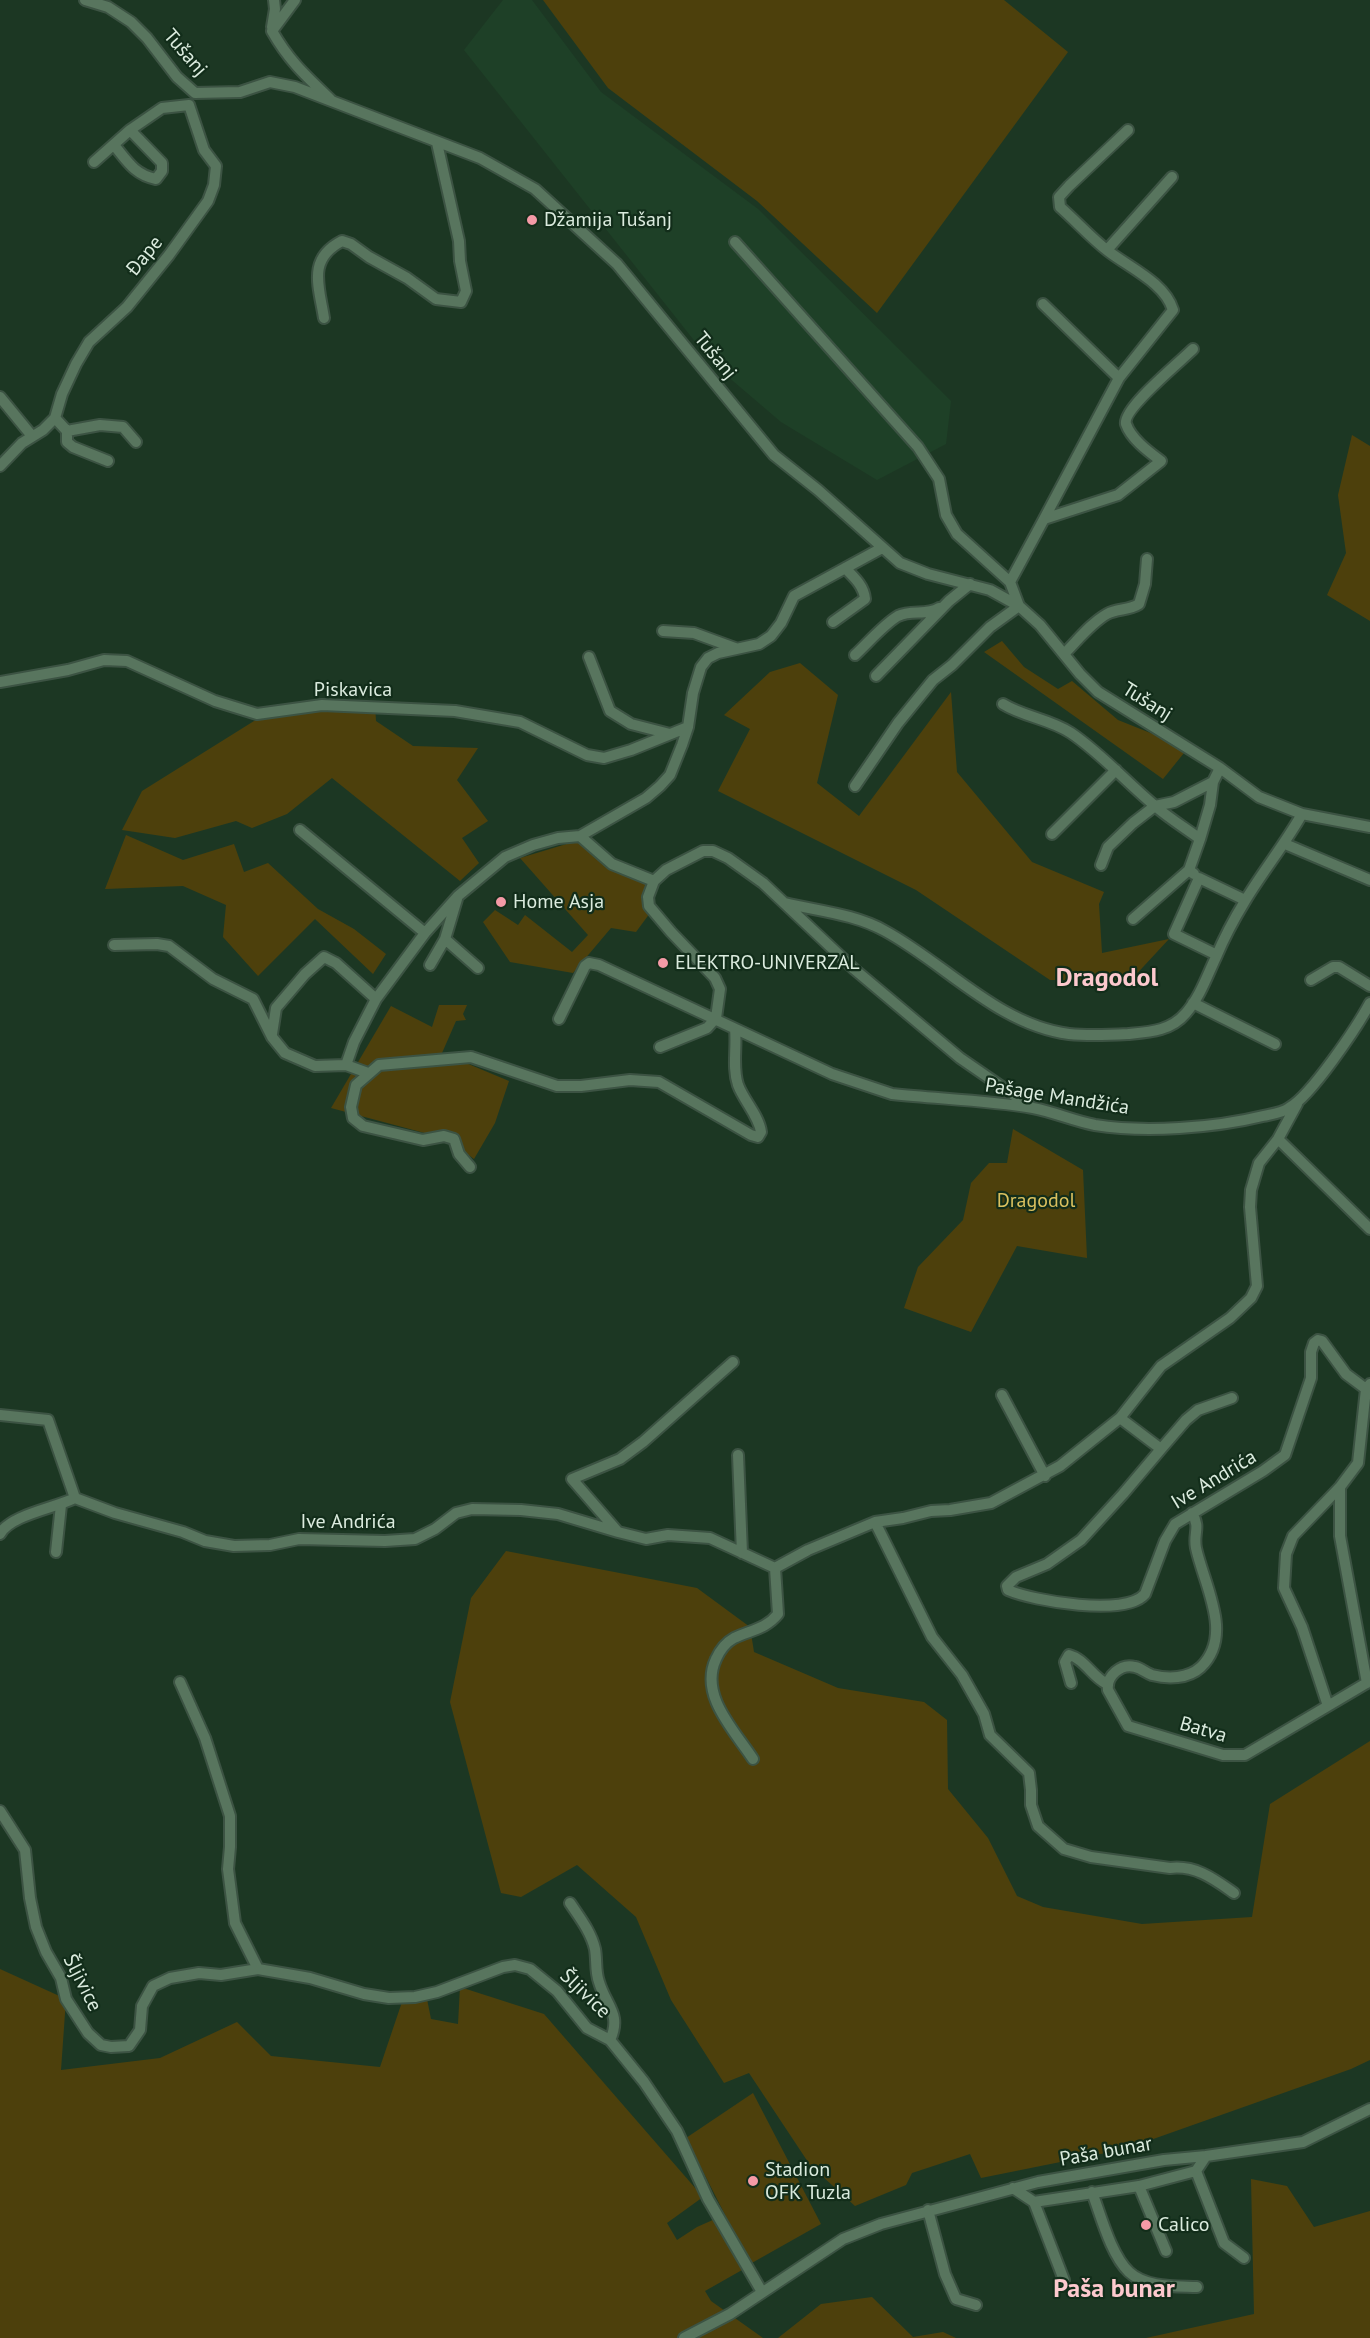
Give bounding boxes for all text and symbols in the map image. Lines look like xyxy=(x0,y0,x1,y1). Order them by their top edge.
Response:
street label: Tušanj xyxy=(158,25,212,81)
place label: Džamija Tušanj xyxy=(544,208,672,232)
marker: Džamija Tušanj xyxy=(525,213,539,227)
street label: Đape xyxy=(122,231,168,281)
street label: Tušanj xyxy=(689,327,741,385)
street label: Tušanj xyxy=(1118,677,1176,727)
street label: Piskavica xyxy=(314,678,392,702)
place label: Home Asja xyxy=(513,890,604,914)
marker: Home Asja xyxy=(494,895,508,909)
place label: ELEKTRO-UNIVERZAL xyxy=(675,951,860,975)
marker: ELEKTRO-UNIVERZAL xyxy=(656,956,670,970)
district label: Dragodol xyxy=(1056,963,1158,995)
street label: Pašage Mandžića xyxy=(983,1074,1131,1120)
park label: Dragodol xyxy=(997,1189,1075,1213)
street label: Ive Andrića xyxy=(1167,1445,1261,1515)
street label: Ive Andrića xyxy=(300,1510,396,1534)
street label: Batva xyxy=(1177,1712,1229,1748)
street label: Šljivice xyxy=(57,1950,107,2016)
street label: Šljivice xyxy=(555,1964,615,2024)
street label: Paša bunar xyxy=(1058,2132,1154,2172)
place label: Stadion OFK Tuzla xyxy=(765,2158,851,2205)
marker: Stadion OFK Tuzla xyxy=(746,2174,760,2188)
place label: Calico xyxy=(1158,2213,1209,2237)
marker: Calico xyxy=(1139,2218,1153,2232)
district label: Paša bunar xyxy=(1053,2274,1175,2306)

